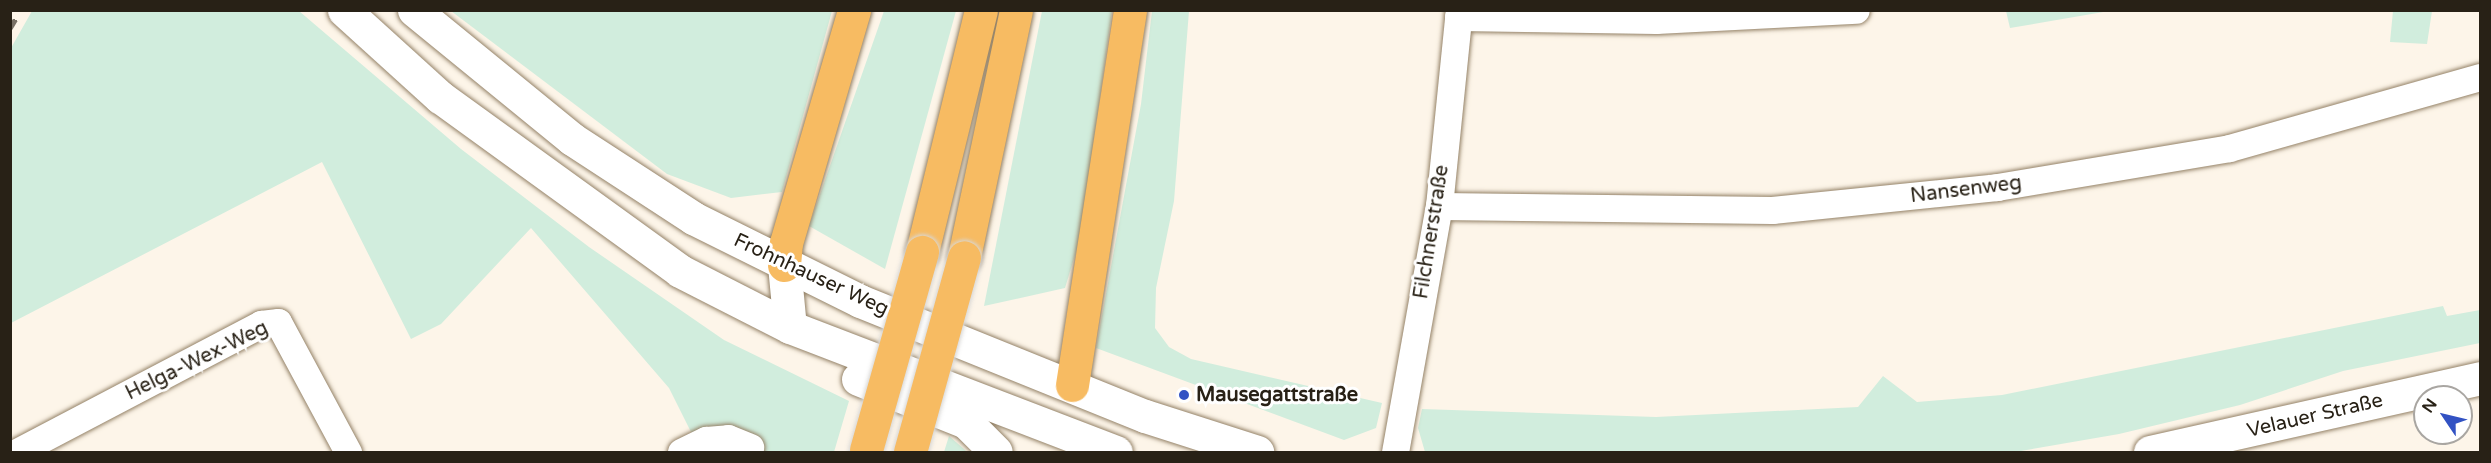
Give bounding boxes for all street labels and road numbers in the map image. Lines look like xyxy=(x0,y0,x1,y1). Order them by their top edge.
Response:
street label: Filchnerstraße xyxy=(1410,163,1454,301)
street label: Nansenweg xyxy=(1909,171,2023,209)
street label: Frohnhauser Weg xyxy=(730,229,892,321)
street label: Helga-Wex-Weg xyxy=(122,316,272,406)
street label: Velauer Straße xyxy=(2245,389,2385,443)

